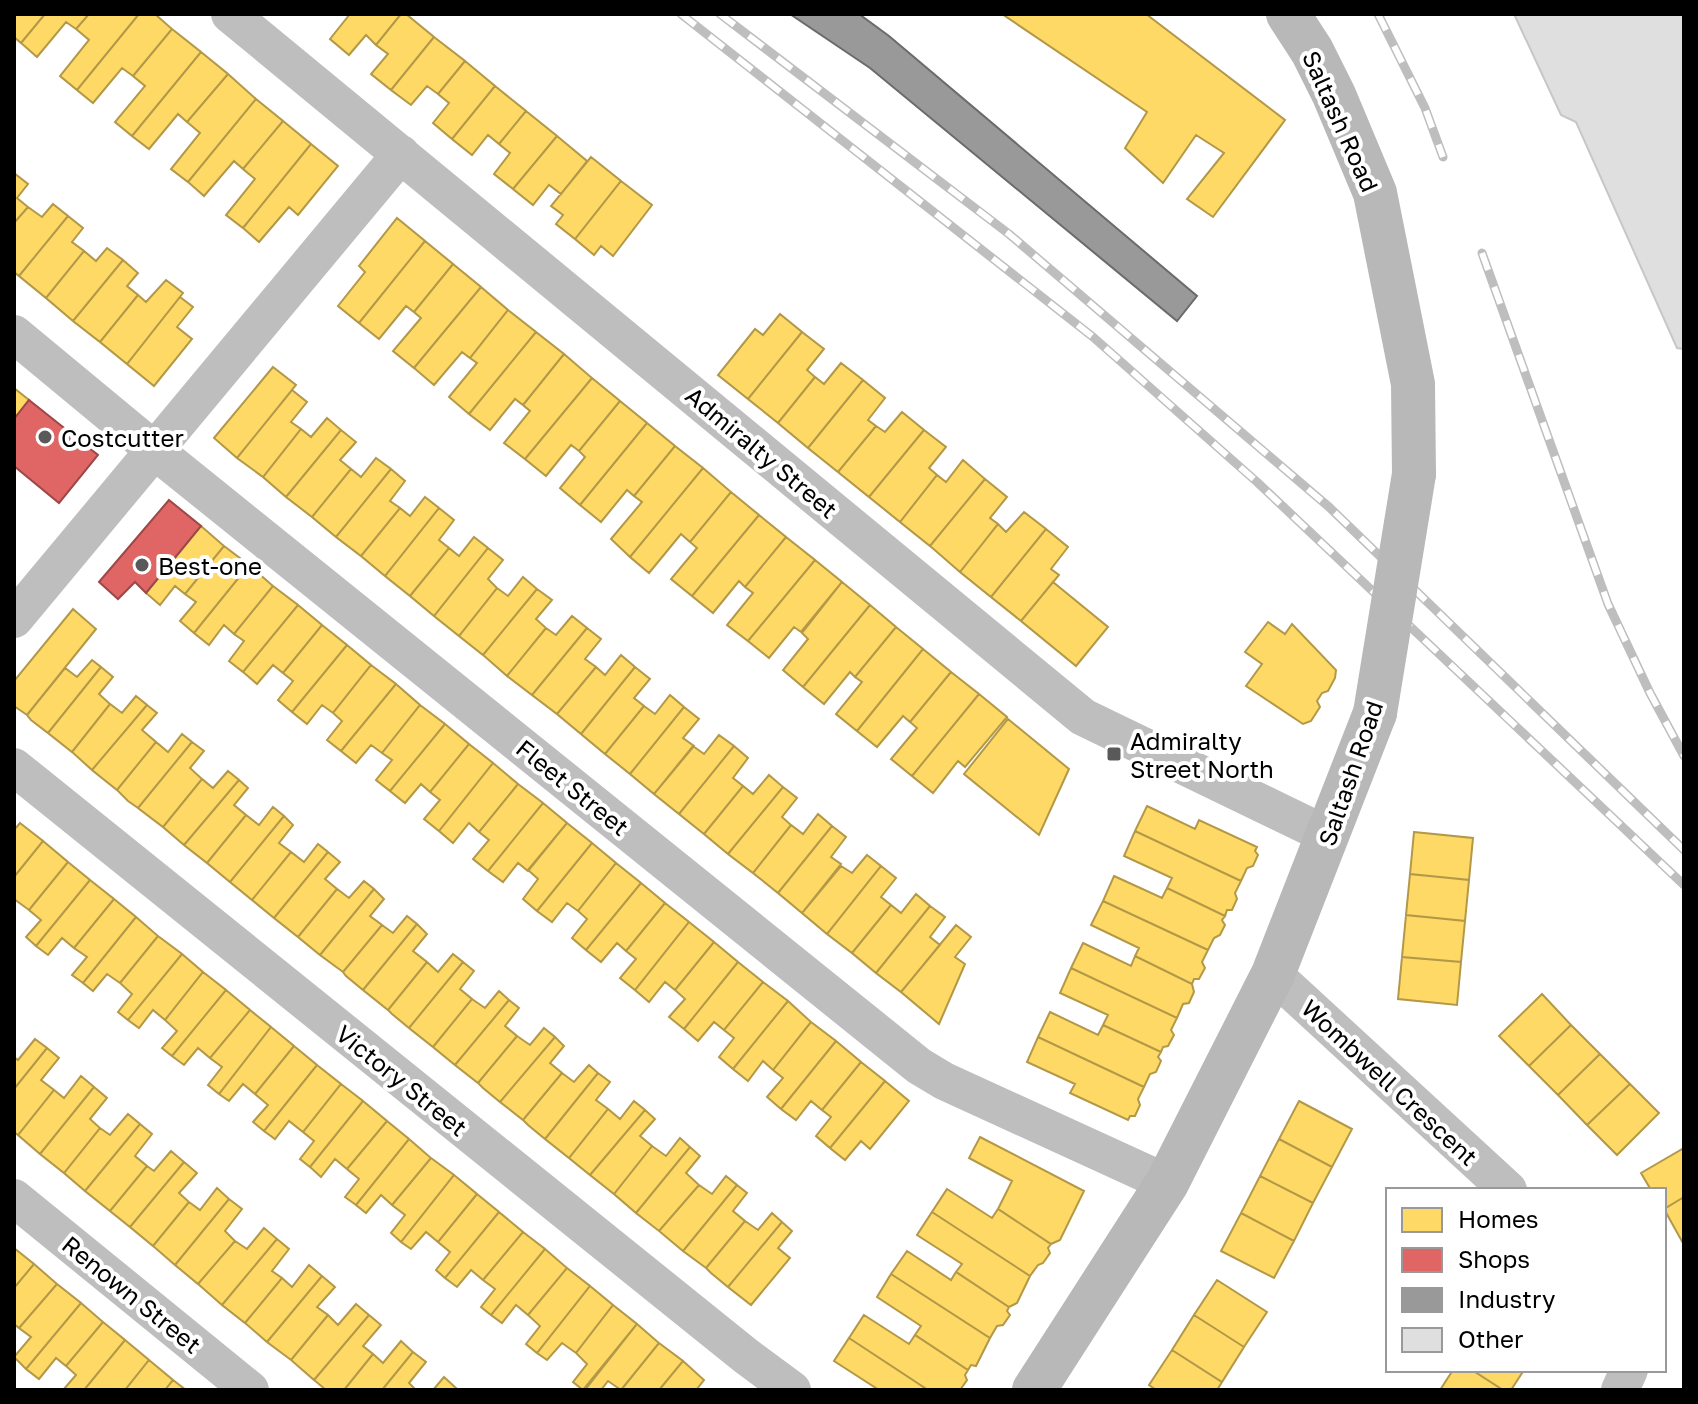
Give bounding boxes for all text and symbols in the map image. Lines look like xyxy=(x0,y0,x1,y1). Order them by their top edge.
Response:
street label: Saltash Road xyxy=(1297,46,1385,196)
street label: Admiralty Street xyxy=(680,380,844,524)
place label: Costcutter xyxy=(61,423,184,452)
marker: Costcutter xyxy=(36,428,54,446)
place label: Best-one xyxy=(158,551,262,580)
marker: Best-one xyxy=(133,556,151,574)
street label: Saltash Road xyxy=(1312,697,1388,849)
place label: Admiralty Street North xyxy=(1130,726,1274,783)
street label: Fleet Street xyxy=(511,733,635,841)
marker: Admiralty Street North xyxy=(1105,745,1123,763)
street label: Wombwell Crescent xyxy=(1296,993,1484,1171)
street label: Victory Street xyxy=(331,1018,473,1142)
legend xyxy=(1386,1188,1666,1372)
text: Homes xyxy=(1458,1204,1539,1233)
street label: Renown Street xyxy=(57,1229,207,1359)
text: Shops xyxy=(1458,1244,1530,1273)
text: Industry xyxy=(1458,1284,1555,1313)
text: Other xyxy=(1458,1324,1523,1353)

